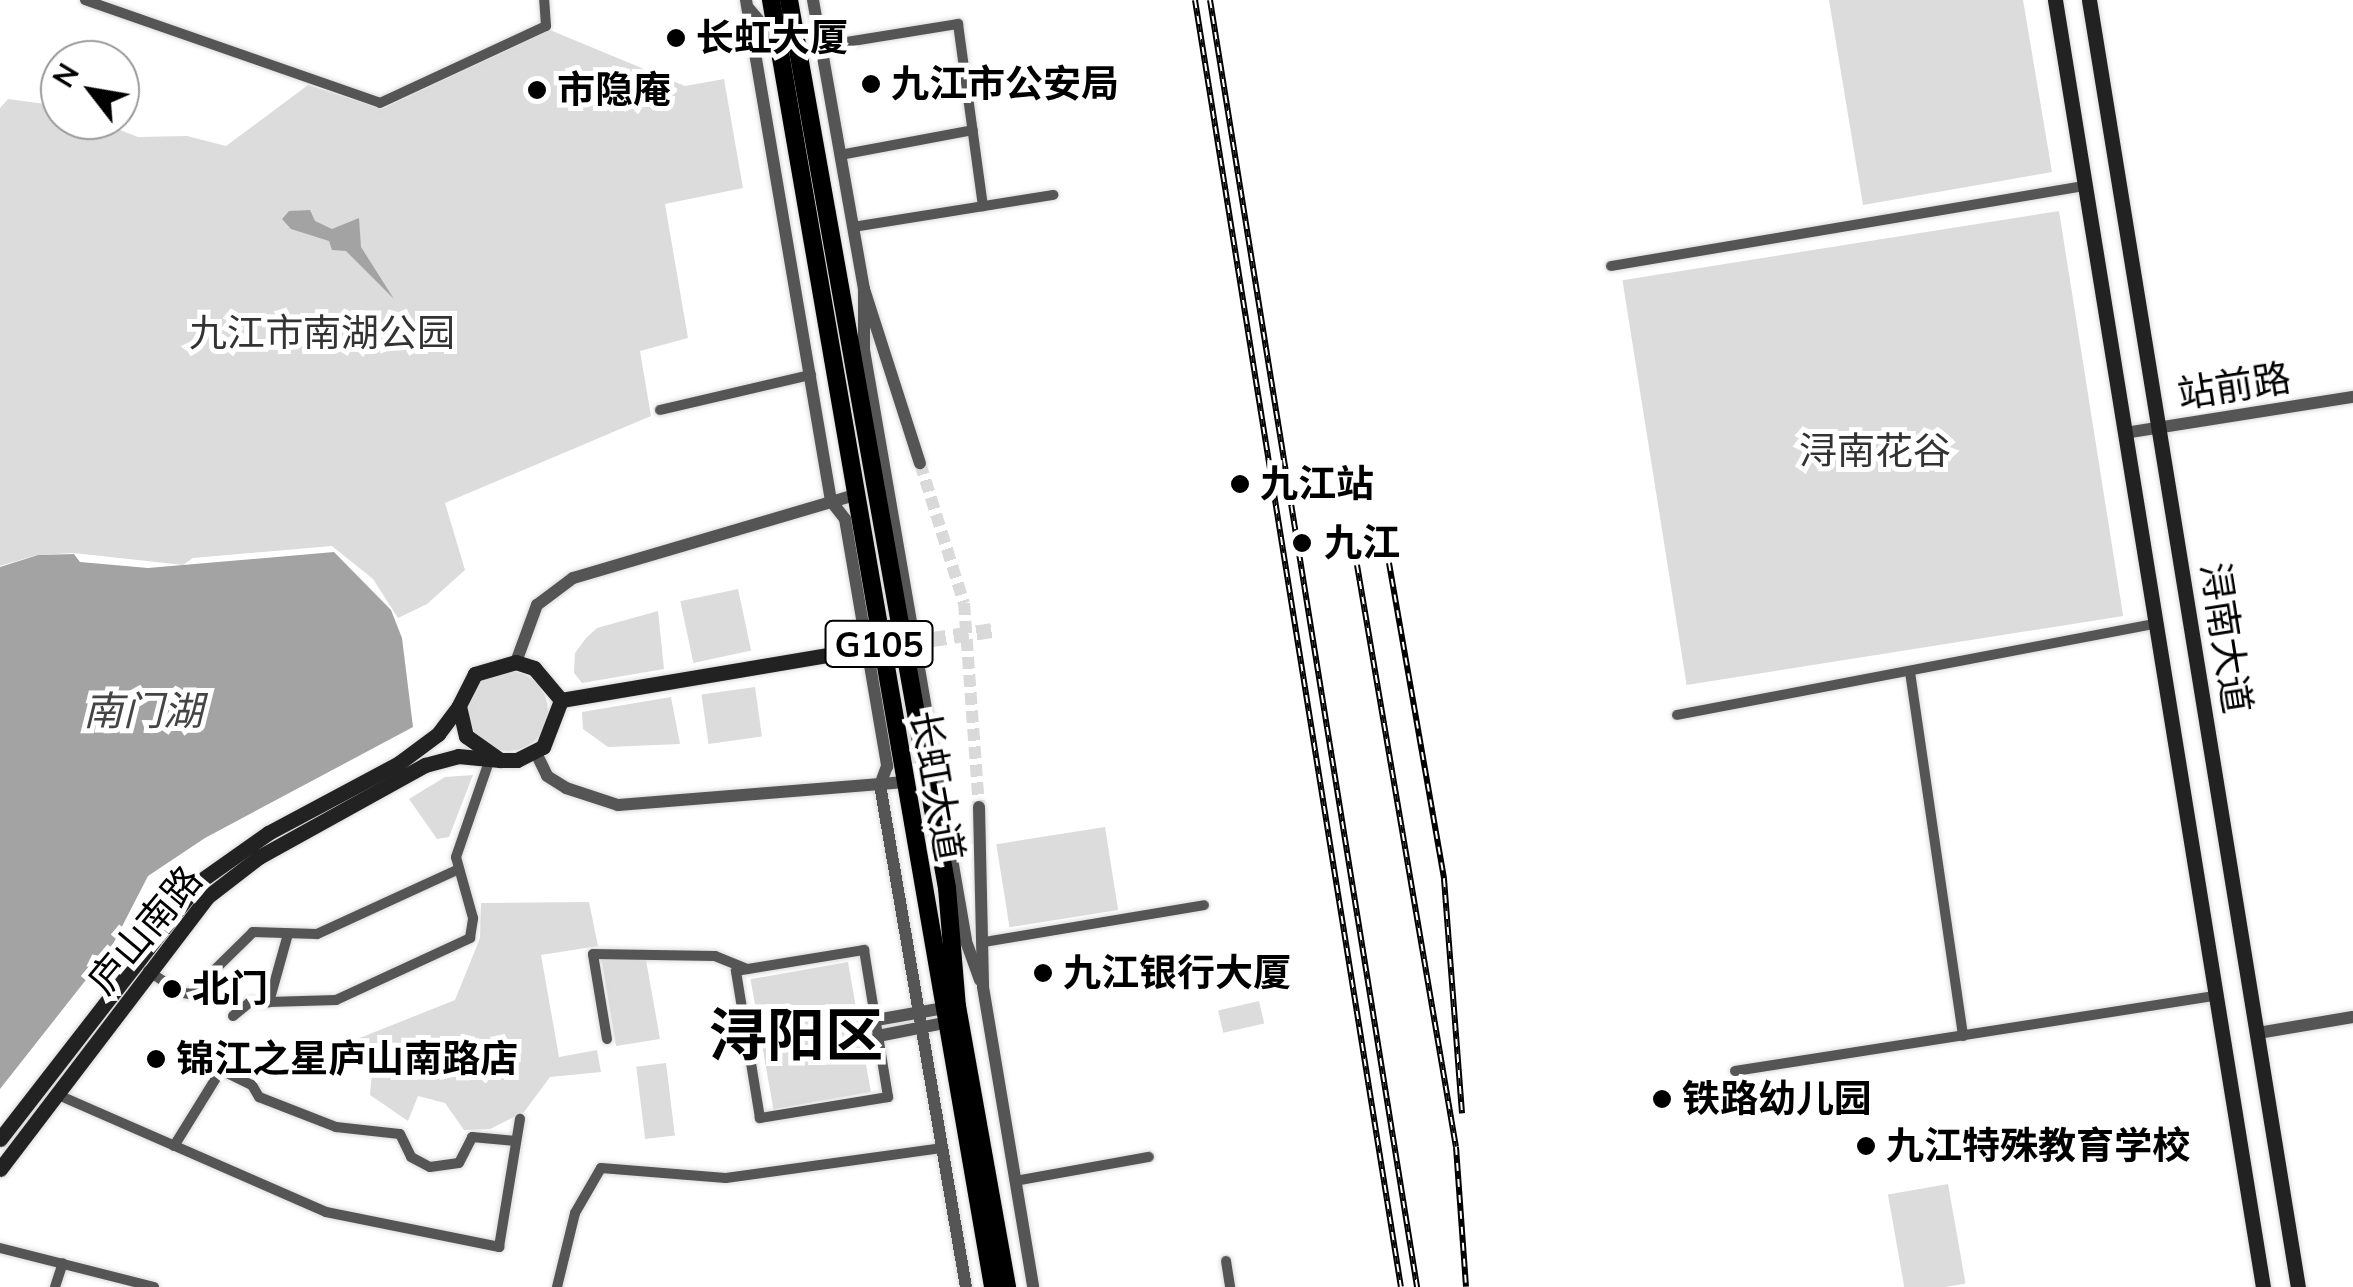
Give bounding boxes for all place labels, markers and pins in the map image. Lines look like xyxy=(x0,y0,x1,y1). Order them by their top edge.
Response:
place label: 长虹大厦 xyxy=(696,15,848,61)
marker: 长虹大厦 xyxy=(665,27,687,49)
place label: 九江市公安局 xyxy=(891,61,1119,107)
place label: 市隐庵 xyxy=(557,67,671,113)
marker: 九江市公安局 xyxy=(860,73,882,95)
marker: 市隐庵 xyxy=(526,79,548,101)
place label: 九江站 xyxy=(1260,461,1374,507)
marker: 九江站 xyxy=(1229,473,1251,495)
place label: 九江 xyxy=(1324,520,1400,566)
marker: 九江 xyxy=(1289,530,1315,556)
place label: 九江银行大厦 xyxy=(1063,950,1291,996)
marker: 九江银行大厦 xyxy=(1032,962,1054,984)
place label: 北门 xyxy=(192,966,268,1012)
marker: 北门 xyxy=(161,978,183,1000)
place label: 锦江之星庐山南路店 xyxy=(176,1036,518,1082)
marker: 锦江之星庐山南路店 xyxy=(145,1048,167,1070)
place label: 铁路幼儿园 xyxy=(1682,1076,1872,1122)
marker: 铁路幼儿园 xyxy=(1651,1088,1673,1110)
place label: 九江特殊教育学校 xyxy=(1886,1123,2190,1169)
marker: 九江特殊教育学校 xyxy=(1855,1135,1877,1157)

